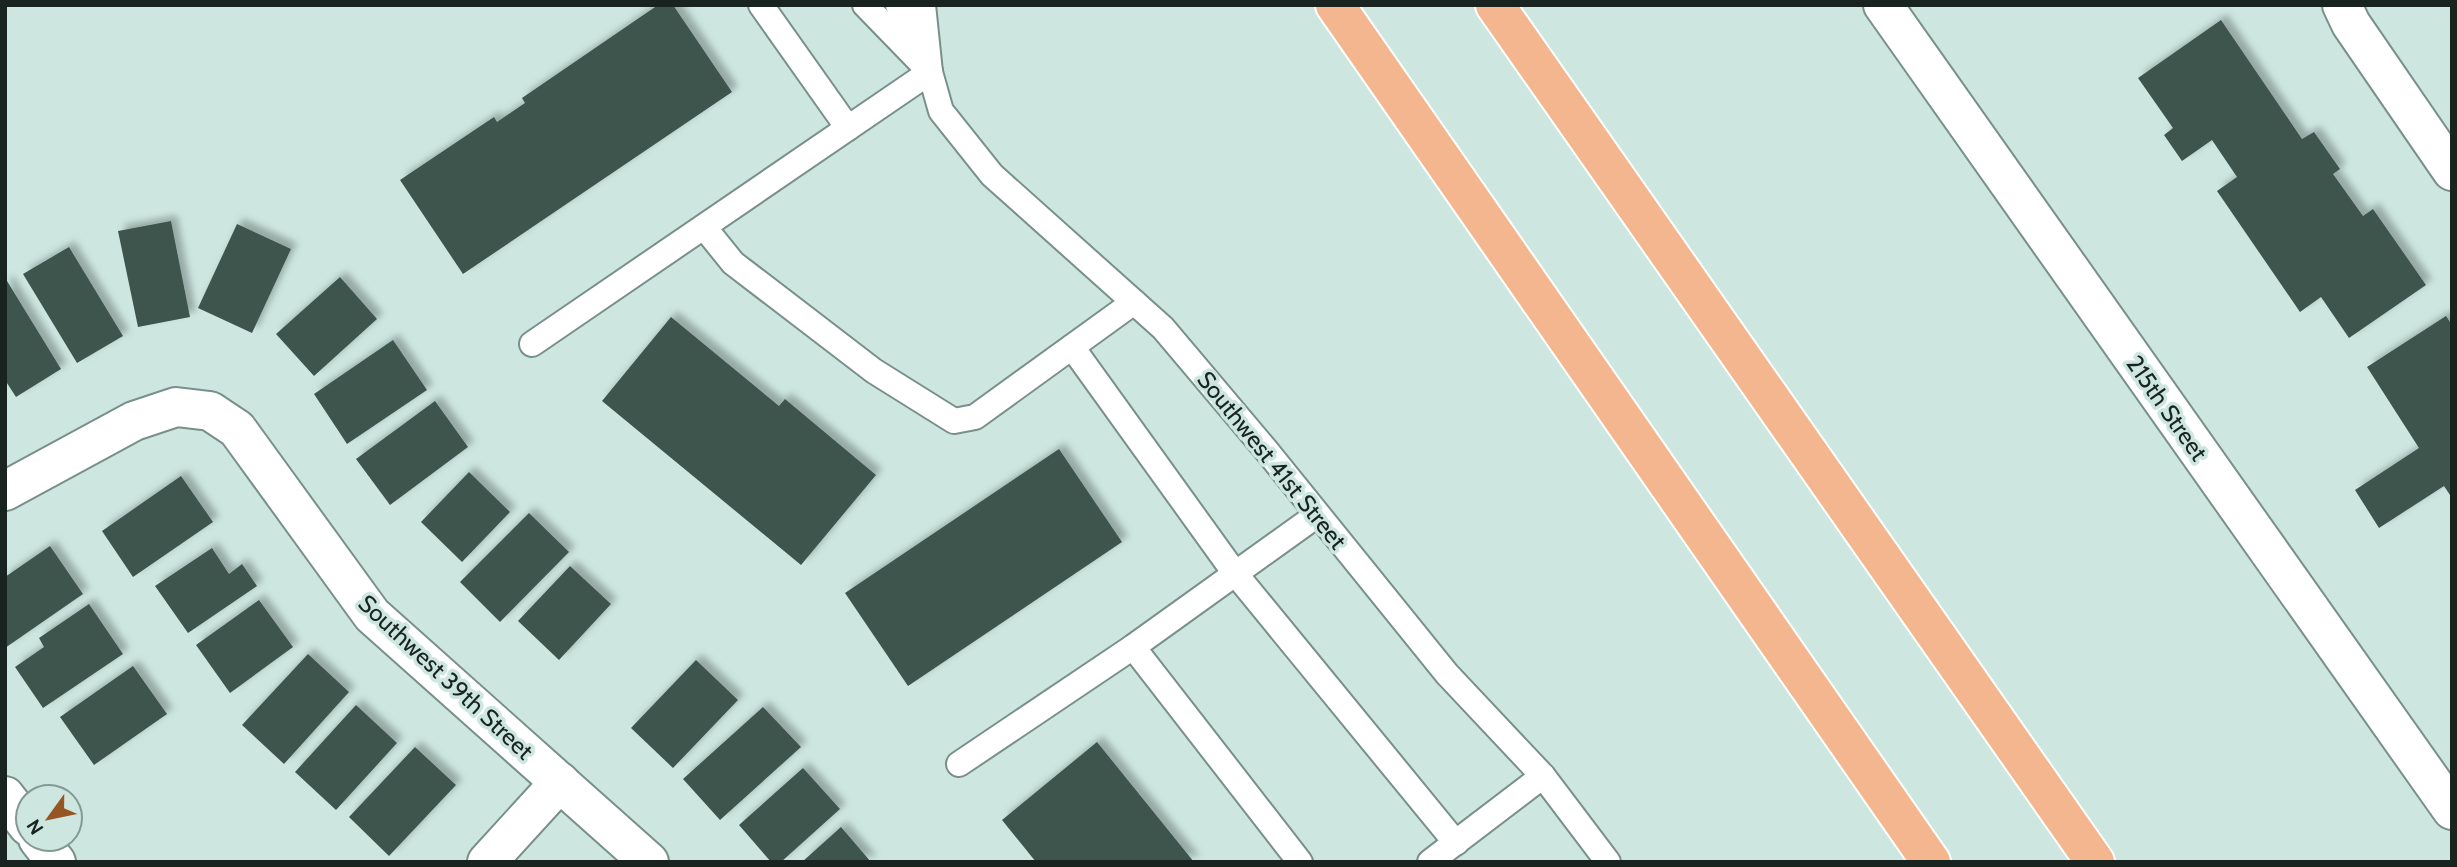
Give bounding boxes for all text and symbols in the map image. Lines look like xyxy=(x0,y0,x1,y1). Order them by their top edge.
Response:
street label: 215th Street xyxy=(2120,350,2214,466)
street label: Southwest 41st Street xyxy=(1191,365,1353,555)
street label: Southwest 39th Street xyxy=(353,588,539,766)
north arrow xyxy=(14,783,84,853)
text: N xyxy=(22,815,48,839)

